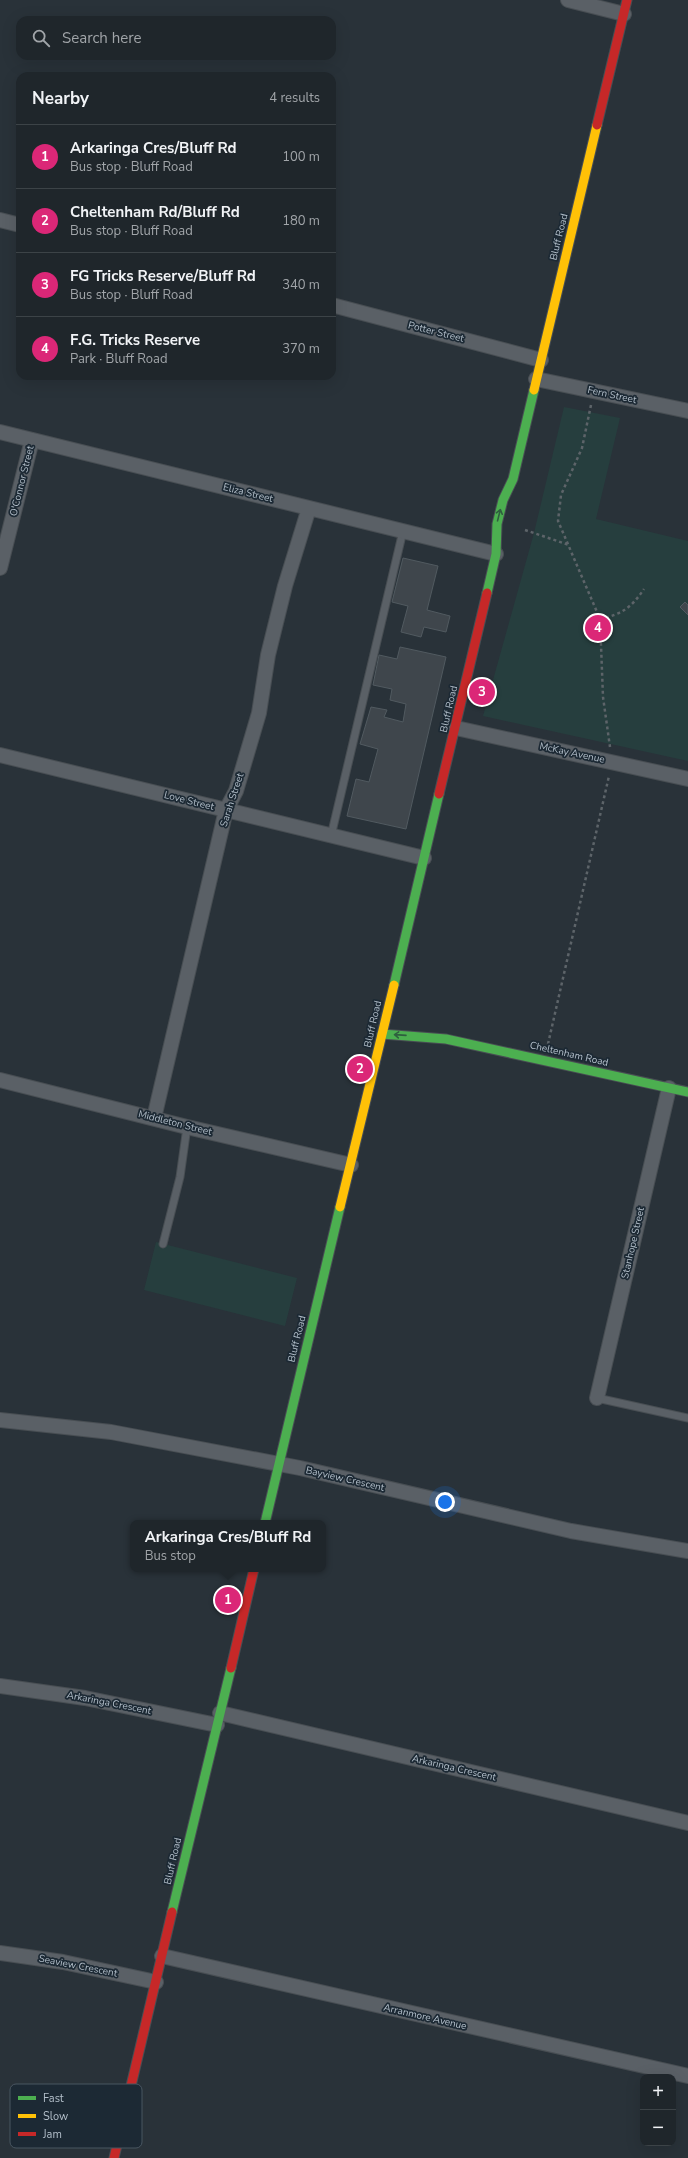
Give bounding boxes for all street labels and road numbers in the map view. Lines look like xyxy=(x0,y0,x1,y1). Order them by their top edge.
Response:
street label: Bluff Road xyxy=(546,212,572,262)
street label: Potter Street xyxy=(407,318,466,346)
street label: Fern Street xyxy=(586,383,638,407)
street label: O'Connor Street xyxy=(6,444,38,518)
street label: Eliza Street xyxy=(222,480,275,506)
street label: Bluff Road xyxy=(437,684,461,734)
street label: McKay Avenue xyxy=(538,739,606,767)
street label: Sarah Street xyxy=(217,771,247,829)
street label: Love Street xyxy=(163,788,216,814)
street label: Bluff Road xyxy=(361,999,385,1049)
street label: Cheltenham Road xyxy=(528,1038,610,1070)
street label: Middleton Street xyxy=(137,1107,214,1139)
street label: Stanhope Street xyxy=(618,1205,648,1280)
street label: Bluff Road xyxy=(284,1314,310,1364)
street label: Bayview Crescent xyxy=(304,1463,386,1495)
street label: Arkaringa Crescent xyxy=(66,1688,153,1718)
street label: Arkaringa Crescent xyxy=(411,1752,498,1785)
street label: Bluff Road xyxy=(161,1836,185,1886)
street label: Seaview Crescent xyxy=(37,1952,119,1981)
street label: Arranmore Avenue xyxy=(382,2001,468,2033)

